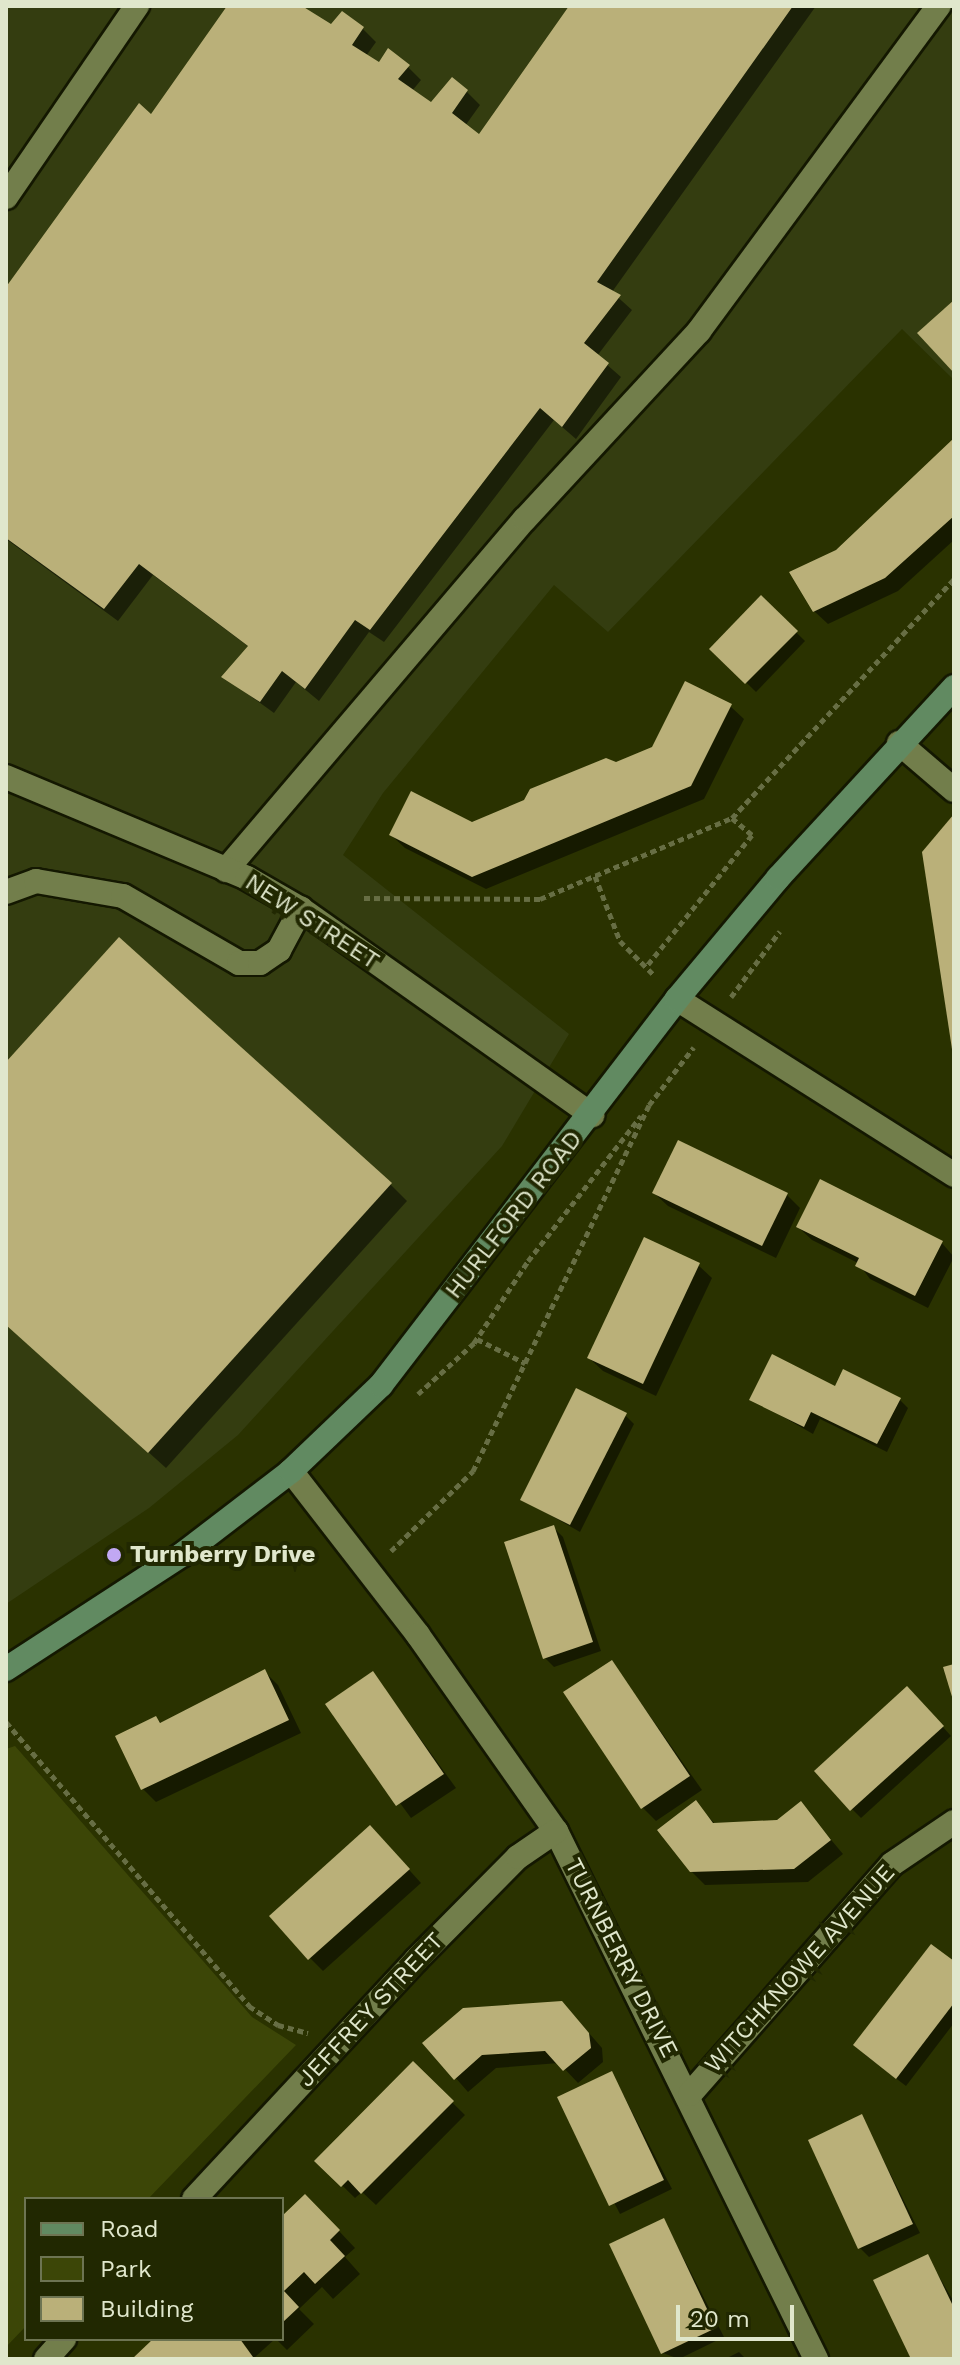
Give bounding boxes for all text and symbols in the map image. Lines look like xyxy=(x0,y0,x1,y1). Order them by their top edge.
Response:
street label: NEW STREET xyxy=(239,868,385,976)
street label: HURLFORD ROAD xyxy=(440,1125,588,1305)
place label: Turnberry Drive xyxy=(130,1541,316,1569)
marker: Turnberry Drive xyxy=(105,1546,123,1564)
street label: TURNBERRY DRIVE xyxy=(558,1853,684,2063)
street label: WITCHKNOWE AVENUE xyxy=(699,1859,901,2079)
street label: JEFFREY STREET xyxy=(292,1926,450,2094)
legend xyxy=(24,2197,284,2341)
text: Road xyxy=(100,2215,159,2243)
text: Park xyxy=(100,2255,152,2283)
scale bar xyxy=(680,2289,798,2339)
text: Building xyxy=(100,2295,193,2323)
text: 20 m xyxy=(690,2305,750,2333)

